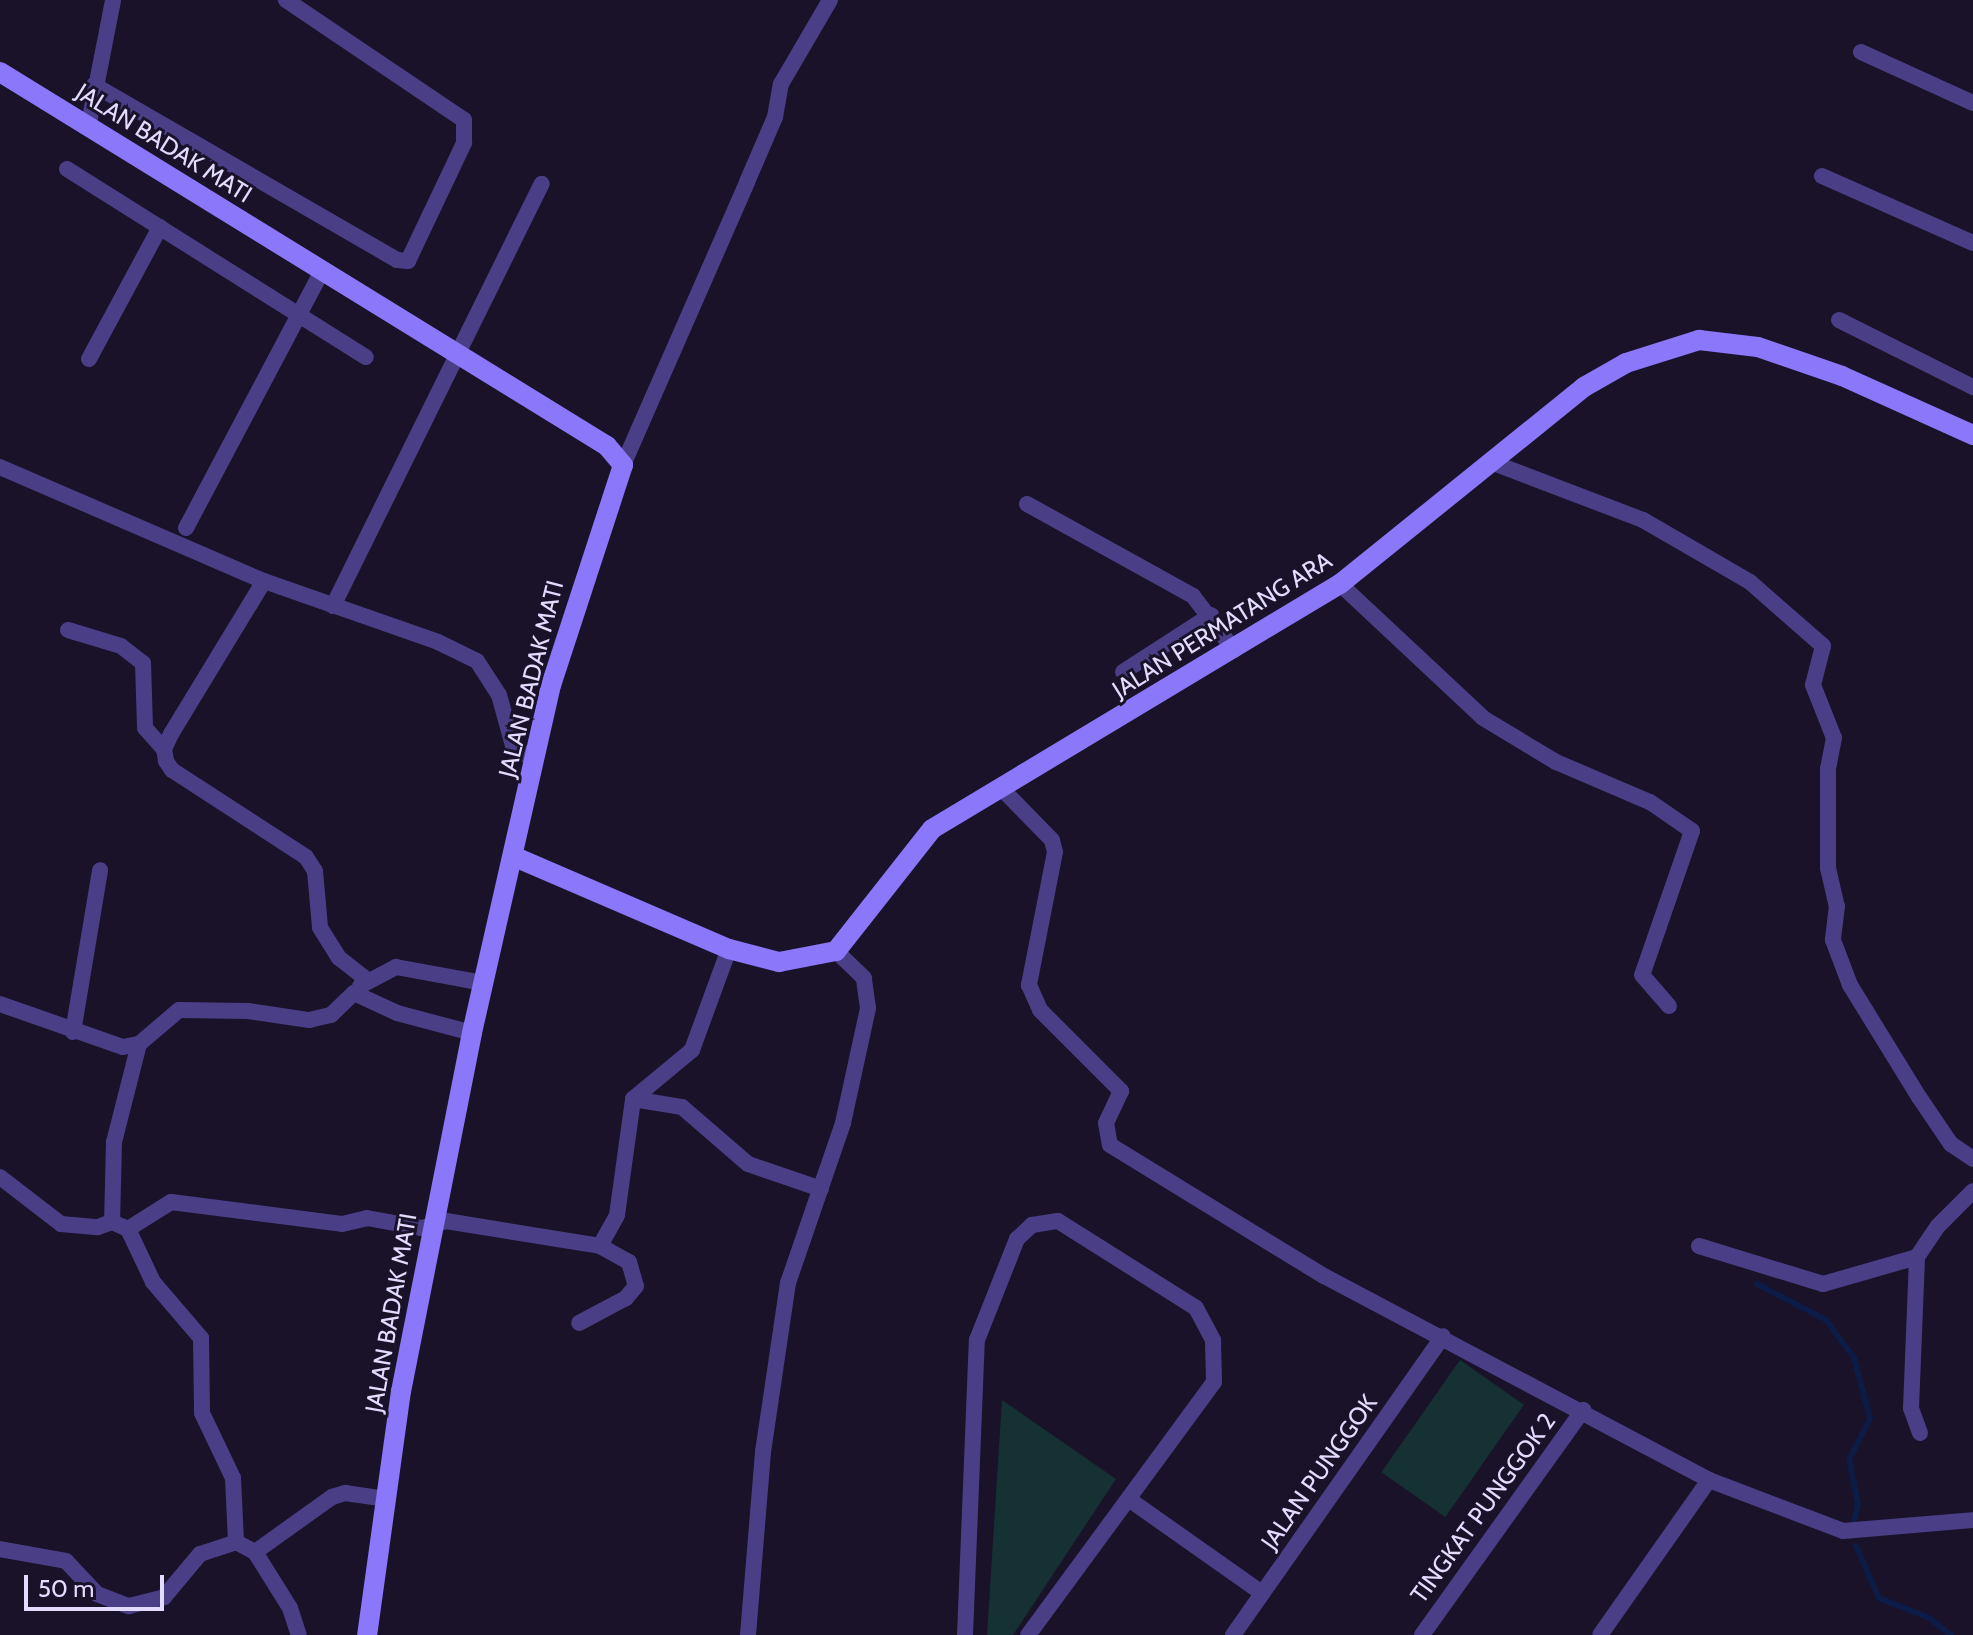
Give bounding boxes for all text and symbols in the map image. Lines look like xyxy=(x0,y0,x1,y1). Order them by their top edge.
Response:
street label: JALAN BADAK MATI xyxy=(71,77,257,209)
street label: JALAN PERMATANG ARA xyxy=(1107,546,1337,704)
street label: JALAN BADAK MATI xyxy=(493,578,569,780)
street label: JALAN BADAK MATI xyxy=(359,1211,423,1415)
street label: JALAN PUNGGOK xyxy=(1255,1389,1383,1555)
street label: TINGKAT PUNGGOK 2 xyxy=(1404,1408,1562,1608)
scale bar xyxy=(28,1559,168,1609)
text: 50 m xyxy=(38,1574,94,1603)

